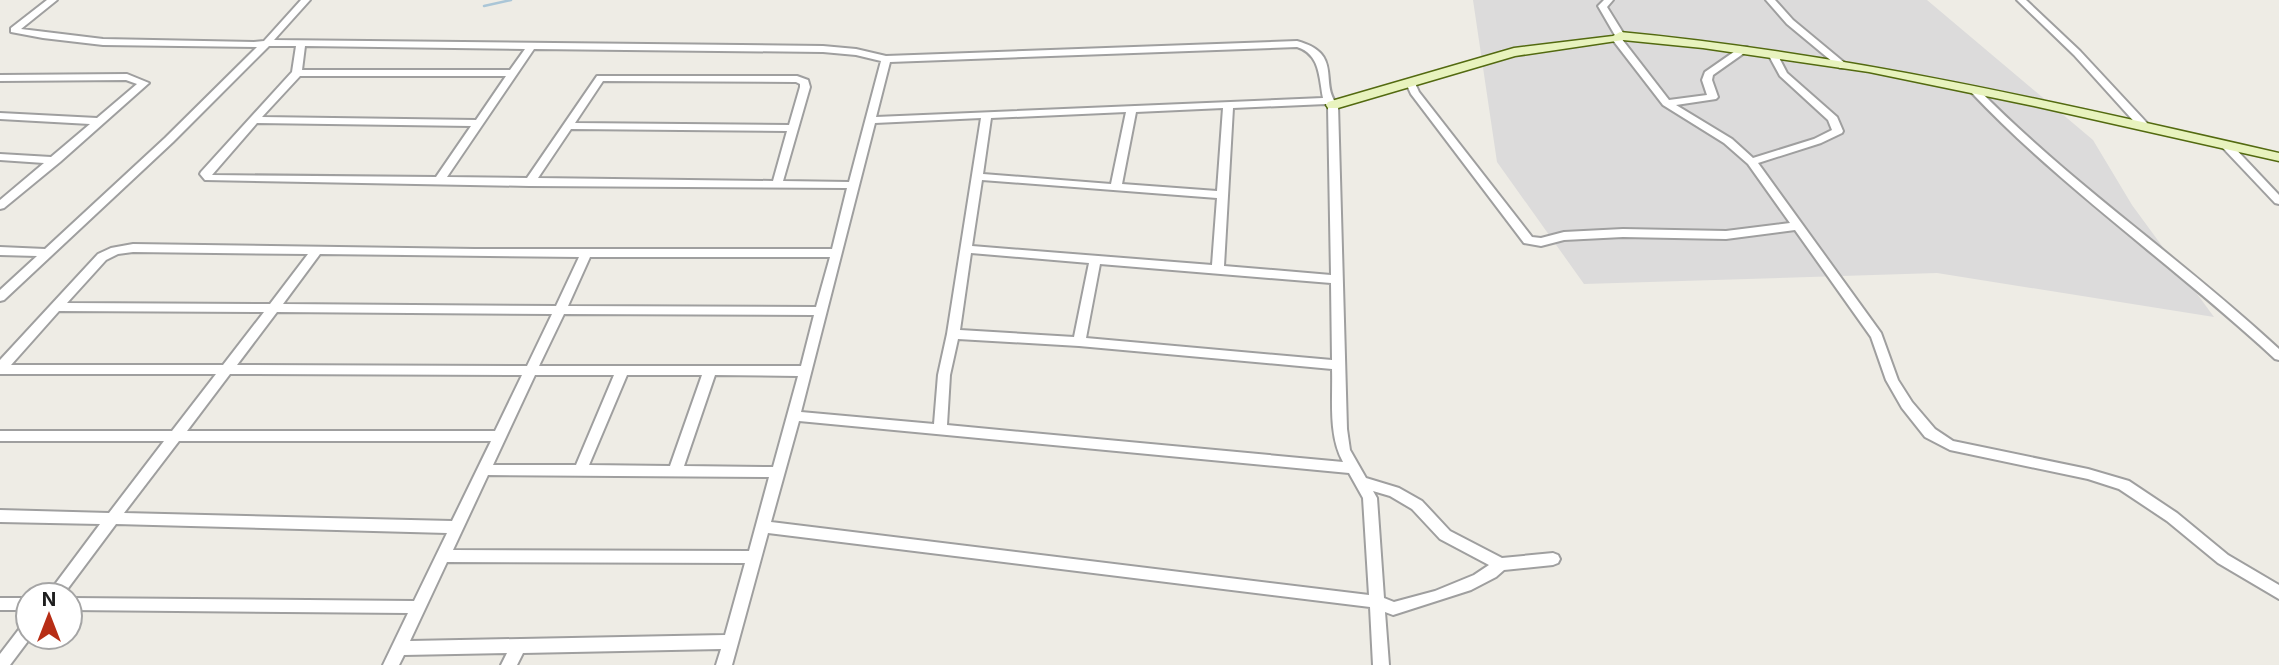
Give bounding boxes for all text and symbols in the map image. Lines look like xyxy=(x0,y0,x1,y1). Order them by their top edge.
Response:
north arrow xyxy=(14,581,84,651)
text: N xyxy=(42,588,56,611)

